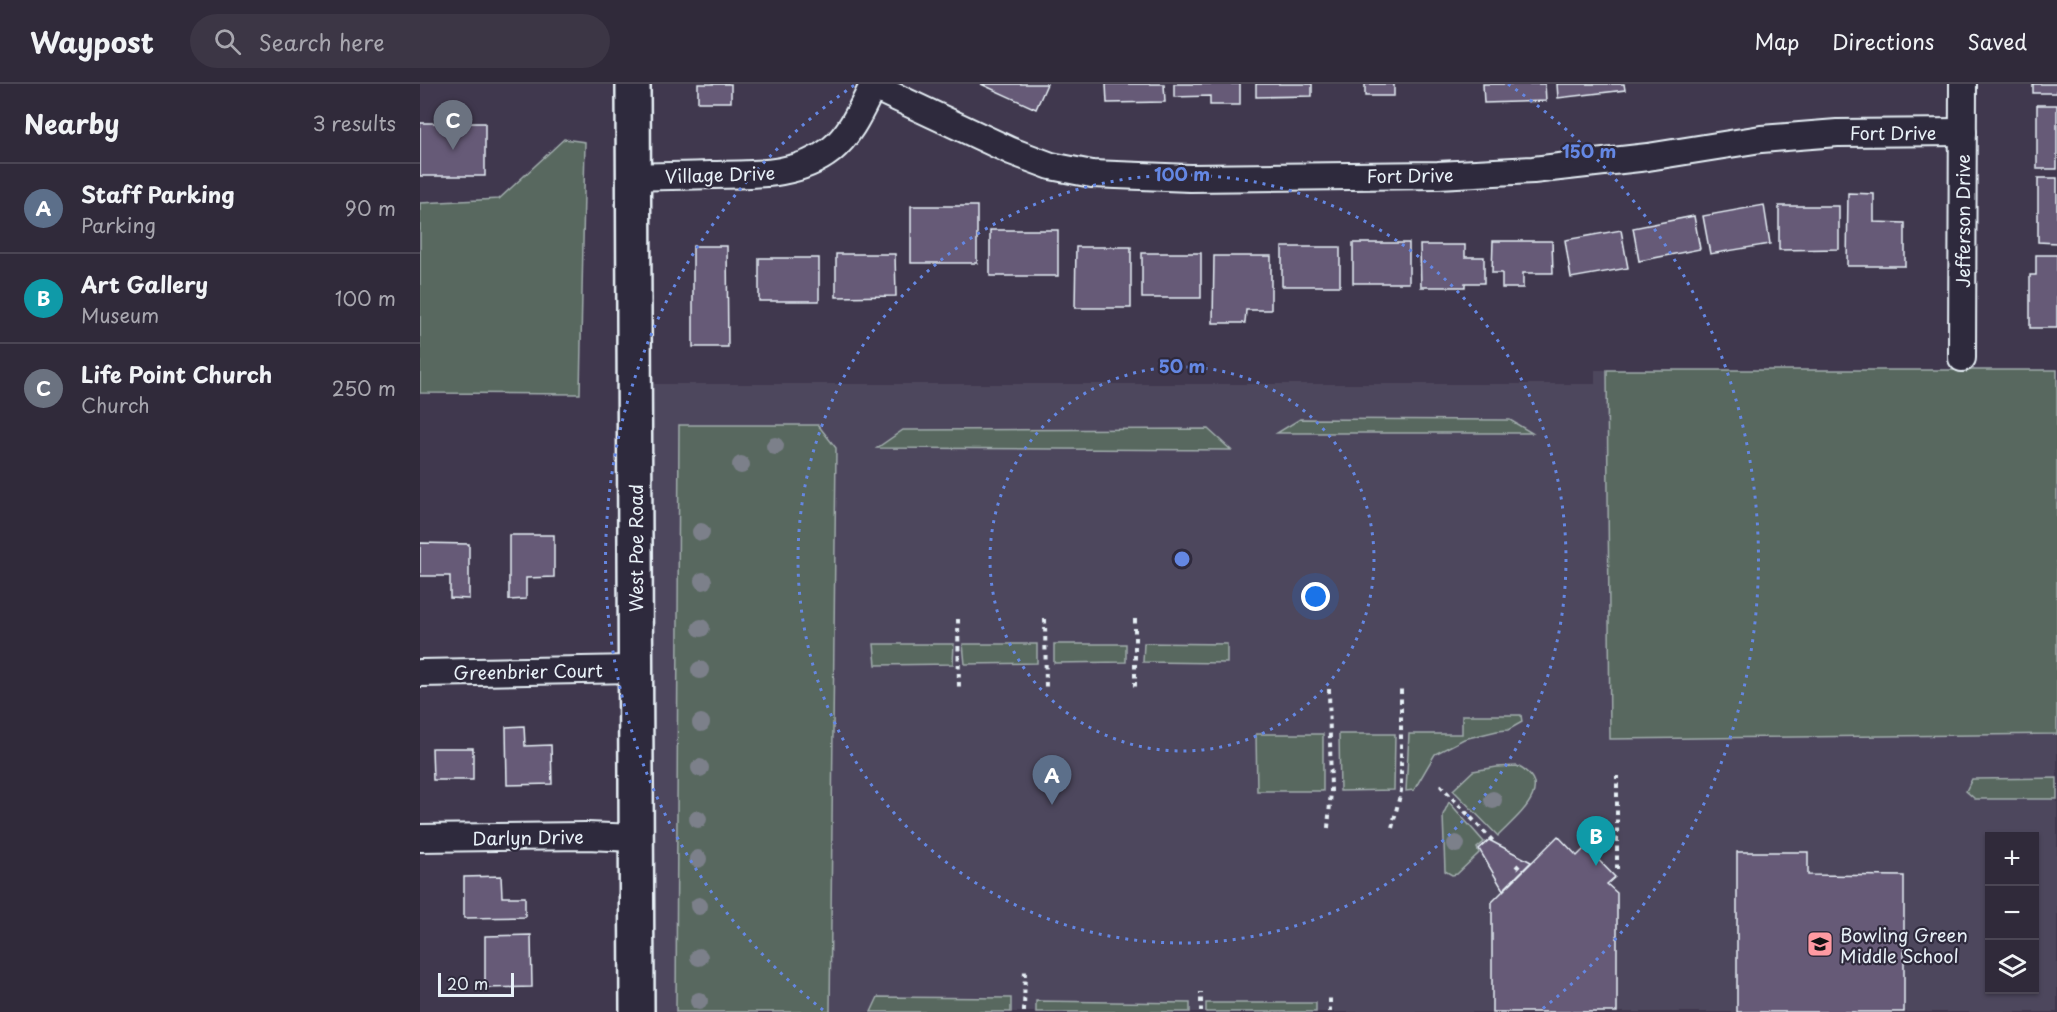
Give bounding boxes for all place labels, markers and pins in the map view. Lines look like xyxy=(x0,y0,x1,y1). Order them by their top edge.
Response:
pin: C xyxy=(434,100,472,150)
centre of rings xyxy=(1172,549,1192,569)
pin: A xyxy=(1032,756,1072,805)
pin: B xyxy=(1576,816,1616,866)
place label: Bowling Green Middle School xyxy=(1840,921,1968,969)
school or university icon: Bowling Green Middle School xyxy=(1805,929,1835,959)

